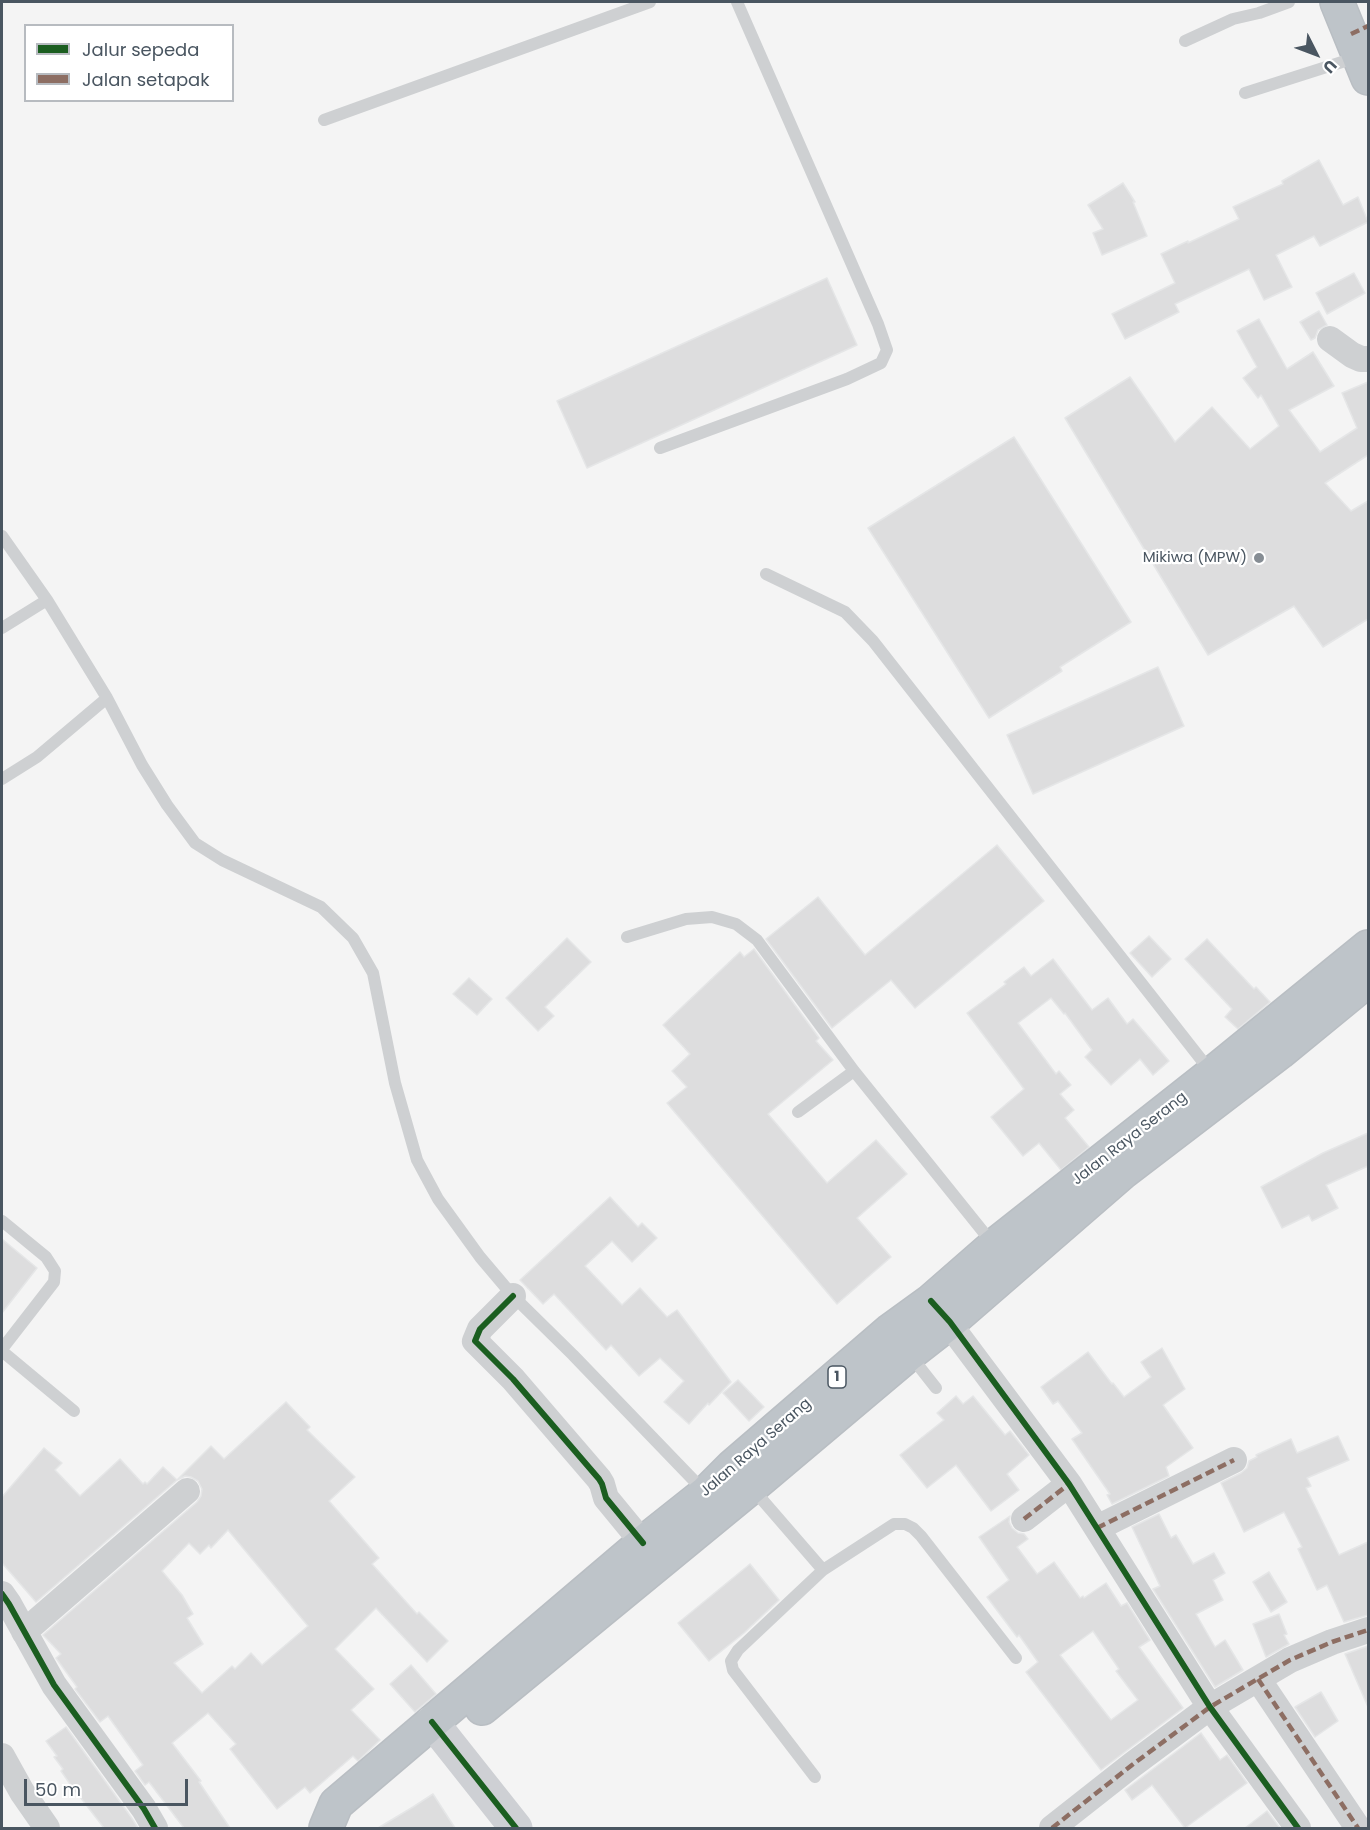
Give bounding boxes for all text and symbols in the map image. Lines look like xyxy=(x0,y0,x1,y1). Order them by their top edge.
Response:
legend xyxy=(24,24,234,102)
north arrow xyxy=(1286,24,1346,84)
text: Jalur sepeda xyxy=(82,37,199,62)
text: U xyxy=(1317,54,1342,78)
text: Jalan setapak xyxy=(82,67,210,92)
place label: Mikiwa (MPW) xyxy=(1143,549,1247,567)
marker: Mikiwa (MPW) xyxy=(1252,551,1266,565)
street label: Jalan Raya Serang xyxy=(1069,1089,1191,1189)
road number: 1 xyxy=(828,1366,846,1388)
street label: Jalan Raya Serang xyxy=(697,1395,815,1501)
scale bar xyxy=(27,1767,190,1805)
text: 50 m xyxy=(35,1777,81,1802)

